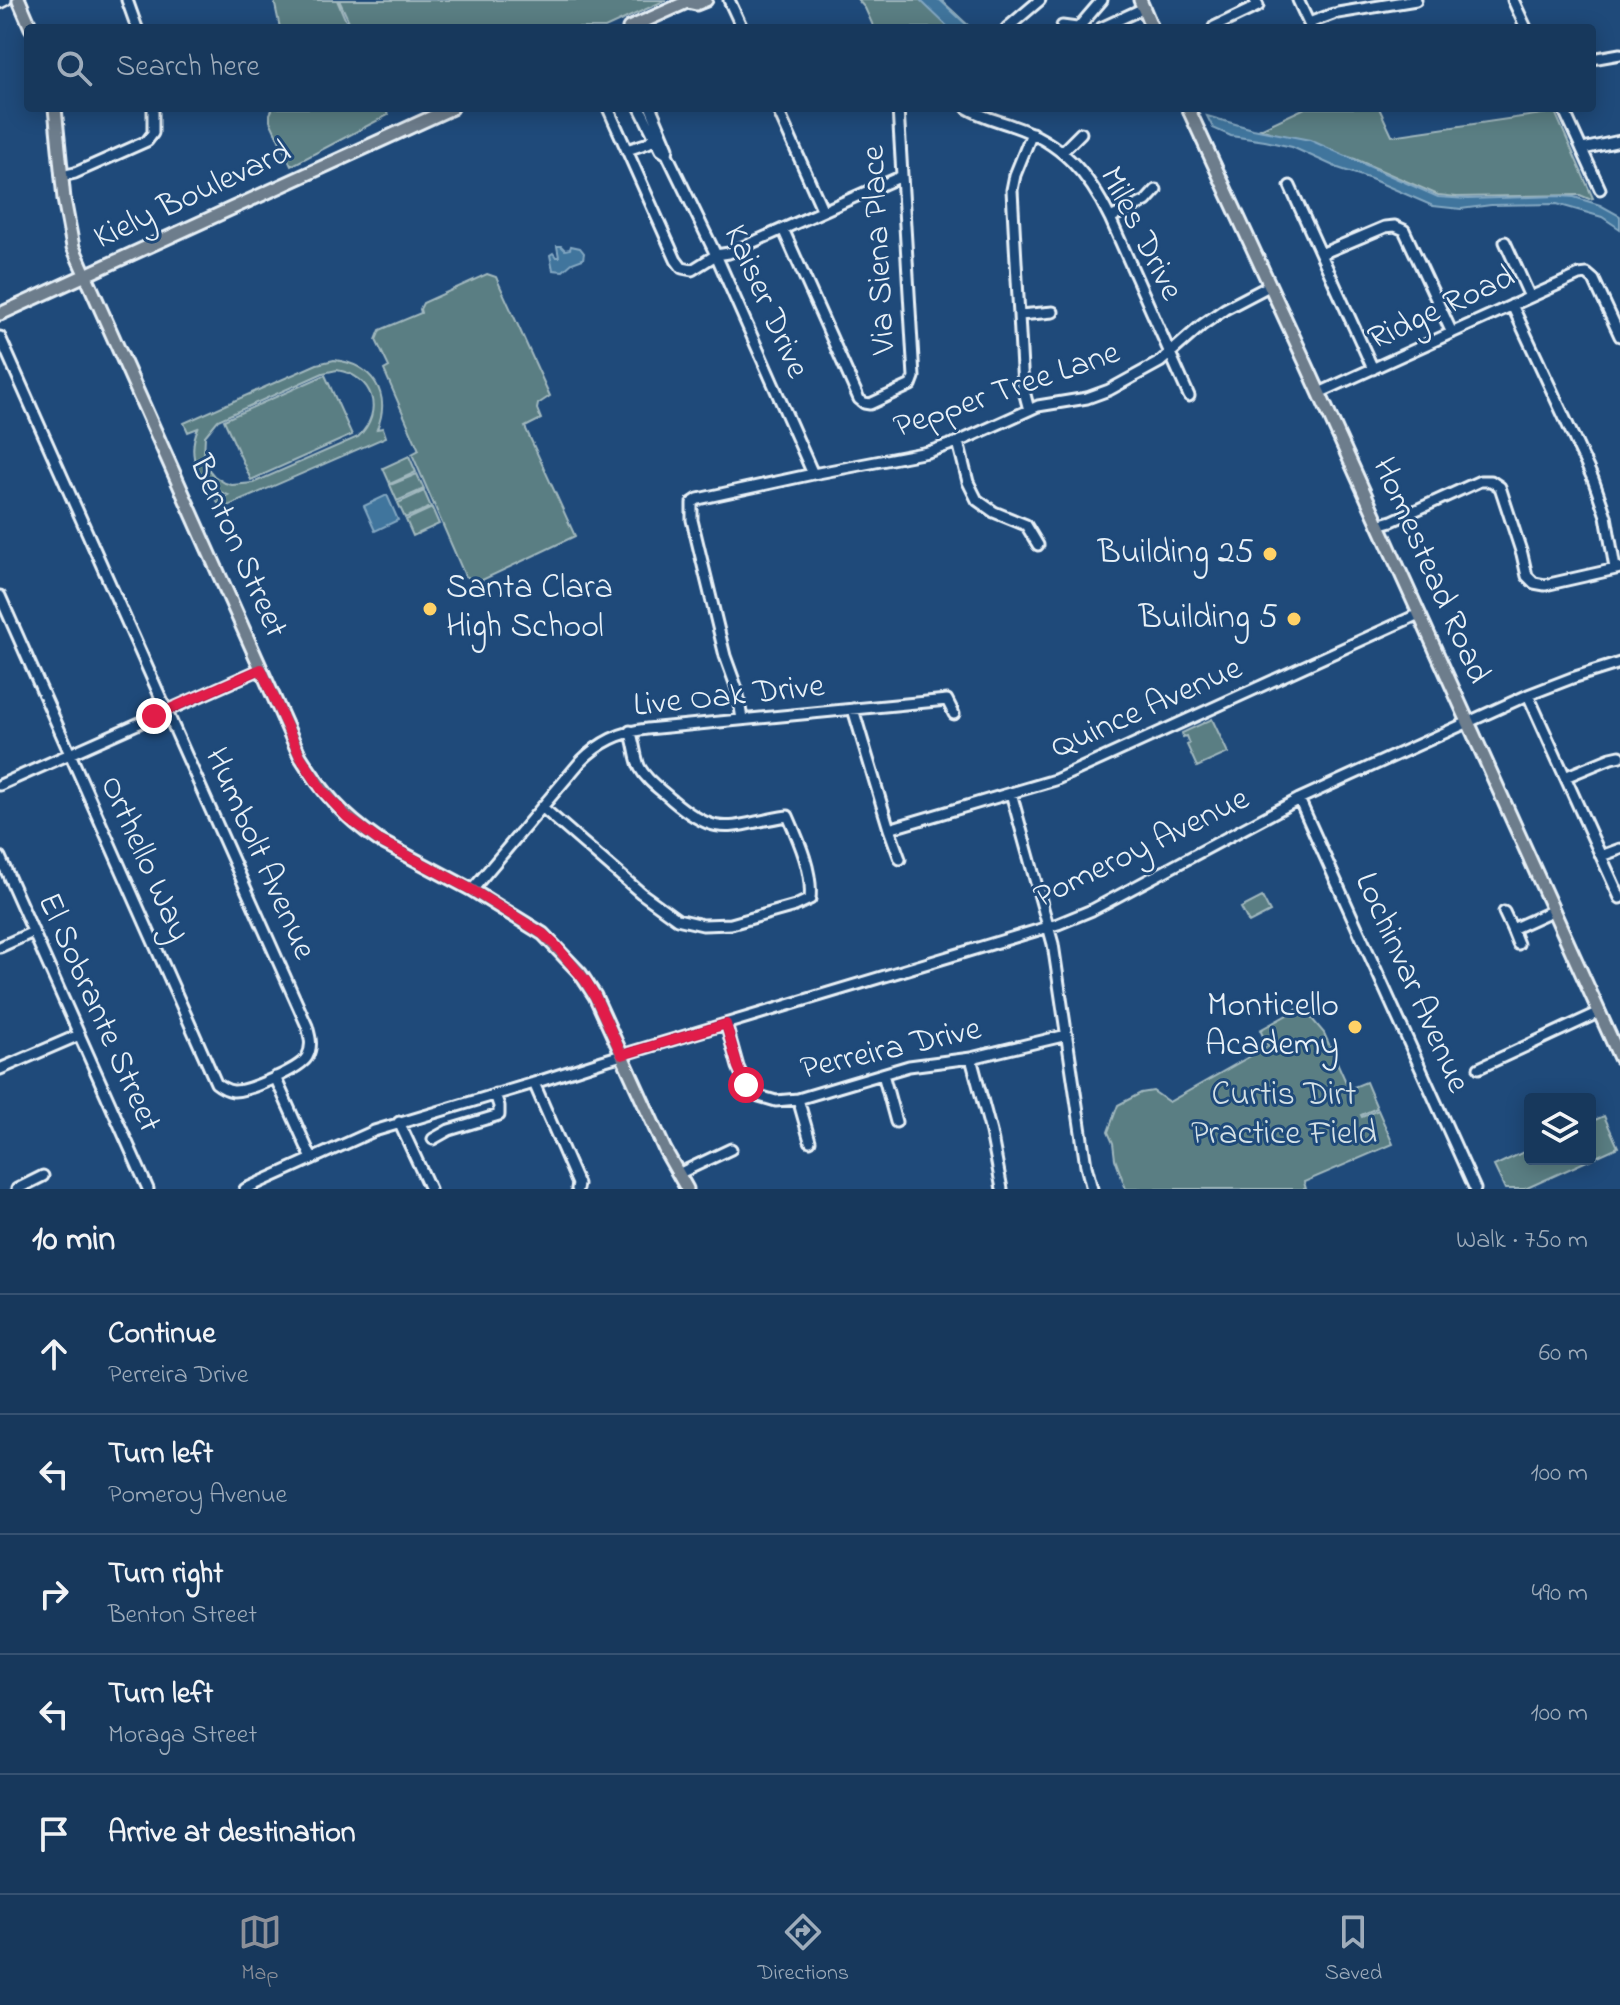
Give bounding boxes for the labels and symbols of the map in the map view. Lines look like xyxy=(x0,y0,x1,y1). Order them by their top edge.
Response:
street label: Kiely Boulevard xyxy=(86,128,300,264)
street label: Via Siena Place xyxy=(850,143,911,357)
street label: Miles Drive xyxy=(1085,158,1195,310)
street label: Kaiser Drive xyxy=(709,217,821,388)
street label: Ridge Road xyxy=(1360,253,1524,365)
street label: Pepper Tree Lane xyxy=(887,329,1127,453)
street label: Benton Street xyxy=(174,447,299,646)
street label: Homestead Road xyxy=(1358,450,1502,692)
place label: Building 25 xyxy=(1097,529,1254,579)
marker: Building 25 xyxy=(1261,545,1279,563)
place label: Santa Clara High School xyxy=(446,564,613,653)
place label: Building 5 xyxy=(1138,594,1278,644)
marker: Santa Clara High School xyxy=(421,600,439,618)
marker: Building 5 xyxy=(1285,610,1303,628)
street label: Quince Avenue xyxy=(1043,644,1251,773)
street label: Live Oak Drive xyxy=(631,662,828,732)
route end xyxy=(136,698,172,734)
street label: Humbolt Avenue xyxy=(190,740,328,969)
street label: Orthello Way xyxy=(85,768,203,950)
street label: Pomeroy Avenue xyxy=(1026,775,1259,923)
street label: Lochinvar Avenue xyxy=(1340,865,1482,1102)
street label: El Sobrante Street xyxy=(23,885,173,1141)
place label: Monticello Academy xyxy=(1205,982,1339,1071)
street label: Perreira Drive xyxy=(796,1005,987,1095)
marker: Monticello Academy xyxy=(1346,1018,1364,1036)
route start xyxy=(728,1067,764,1103)
park label: Curtis Dirt Practice Field xyxy=(1191,1071,1377,1160)

